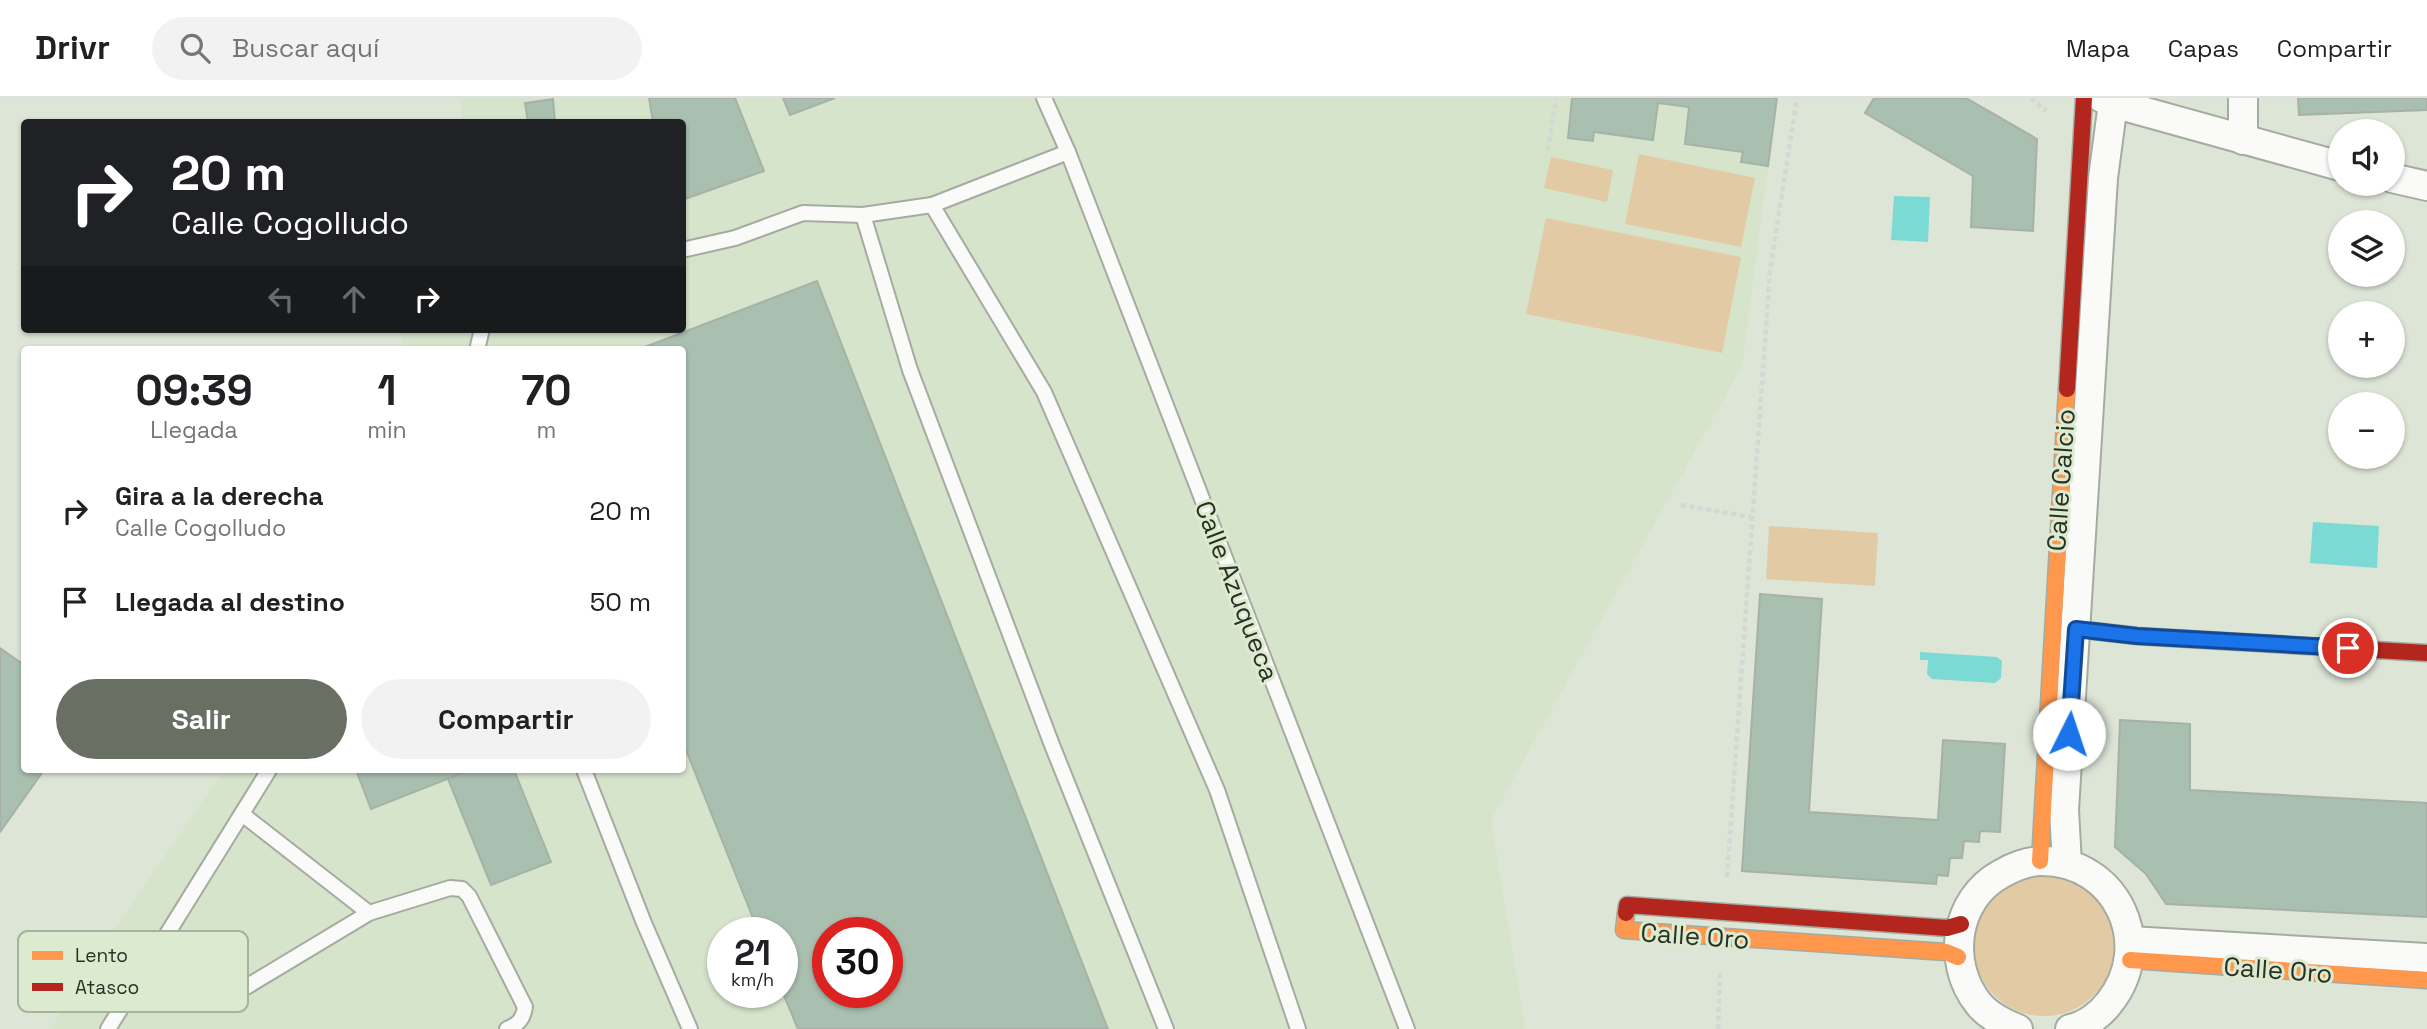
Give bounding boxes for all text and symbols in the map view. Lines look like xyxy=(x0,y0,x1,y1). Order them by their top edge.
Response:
search box xyxy=(152,17,642,80)
text: Drivr xyxy=(35,27,110,69)
icon: search xyxy=(176,29,214,67)
text: Buscar aquí xyxy=(232,31,379,65)
text: Mapa xyxy=(2066,33,2130,64)
text: Capas xyxy=(2168,33,2239,64)
text: Compartir xyxy=(2277,33,2392,64)
map controls xyxy=(2328,119,2405,469)
button: sound xyxy=(2328,119,2405,196)
text: 20 m xyxy=(171,142,286,204)
icon: right xyxy=(56,147,147,238)
text: Calle Cogolludo xyxy=(171,203,409,243)
button: layers xyxy=(2328,210,2405,287)
icon: left xyxy=(262,280,300,318)
icon: ahead xyxy=(335,280,373,318)
icon: right xyxy=(408,280,446,318)
button: + xyxy=(2328,301,2405,378)
text: 09:39 xyxy=(135,364,253,417)
text: 1 xyxy=(377,364,396,417)
text: 70 xyxy=(521,364,571,417)
button: − xyxy=(2328,392,2405,469)
street label: Calle Calcio xyxy=(2039,408,2083,552)
text: Llegada xyxy=(150,415,238,445)
text: min xyxy=(367,415,407,445)
text: m xyxy=(536,415,556,445)
text: Gira a la derecha xyxy=(115,479,324,513)
icon: right xyxy=(56,492,94,530)
text: 20 m xyxy=(590,494,651,528)
street label: Calle Azuqueca xyxy=(1187,496,1287,686)
text: Calle Cogolludo xyxy=(115,513,286,543)
icon: arrive xyxy=(56,583,94,621)
text: Llegada al destino xyxy=(115,585,345,619)
text: 50 m xyxy=(590,585,651,619)
pin xyxy=(2318,618,2378,678)
icon: arrive xyxy=(2329,629,2367,667)
button: Salir xyxy=(56,679,347,759)
button: Compartir xyxy=(361,679,651,759)
position arrow xyxy=(2032,697,2106,771)
street label: Calle Oro xyxy=(1639,915,1751,957)
speed limit sign: 30 xyxy=(812,917,903,1008)
legend xyxy=(18,931,248,1012)
text: 21 xyxy=(734,931,771,975)
text: Lento xyxy=(75,943,128,968)
street label: Calle Oro xyxy=(2222,949,2334,991)
text: km/h xyxy=(731,968,774,991)
text: Atasco xyxy=(75,975,139,1000)

